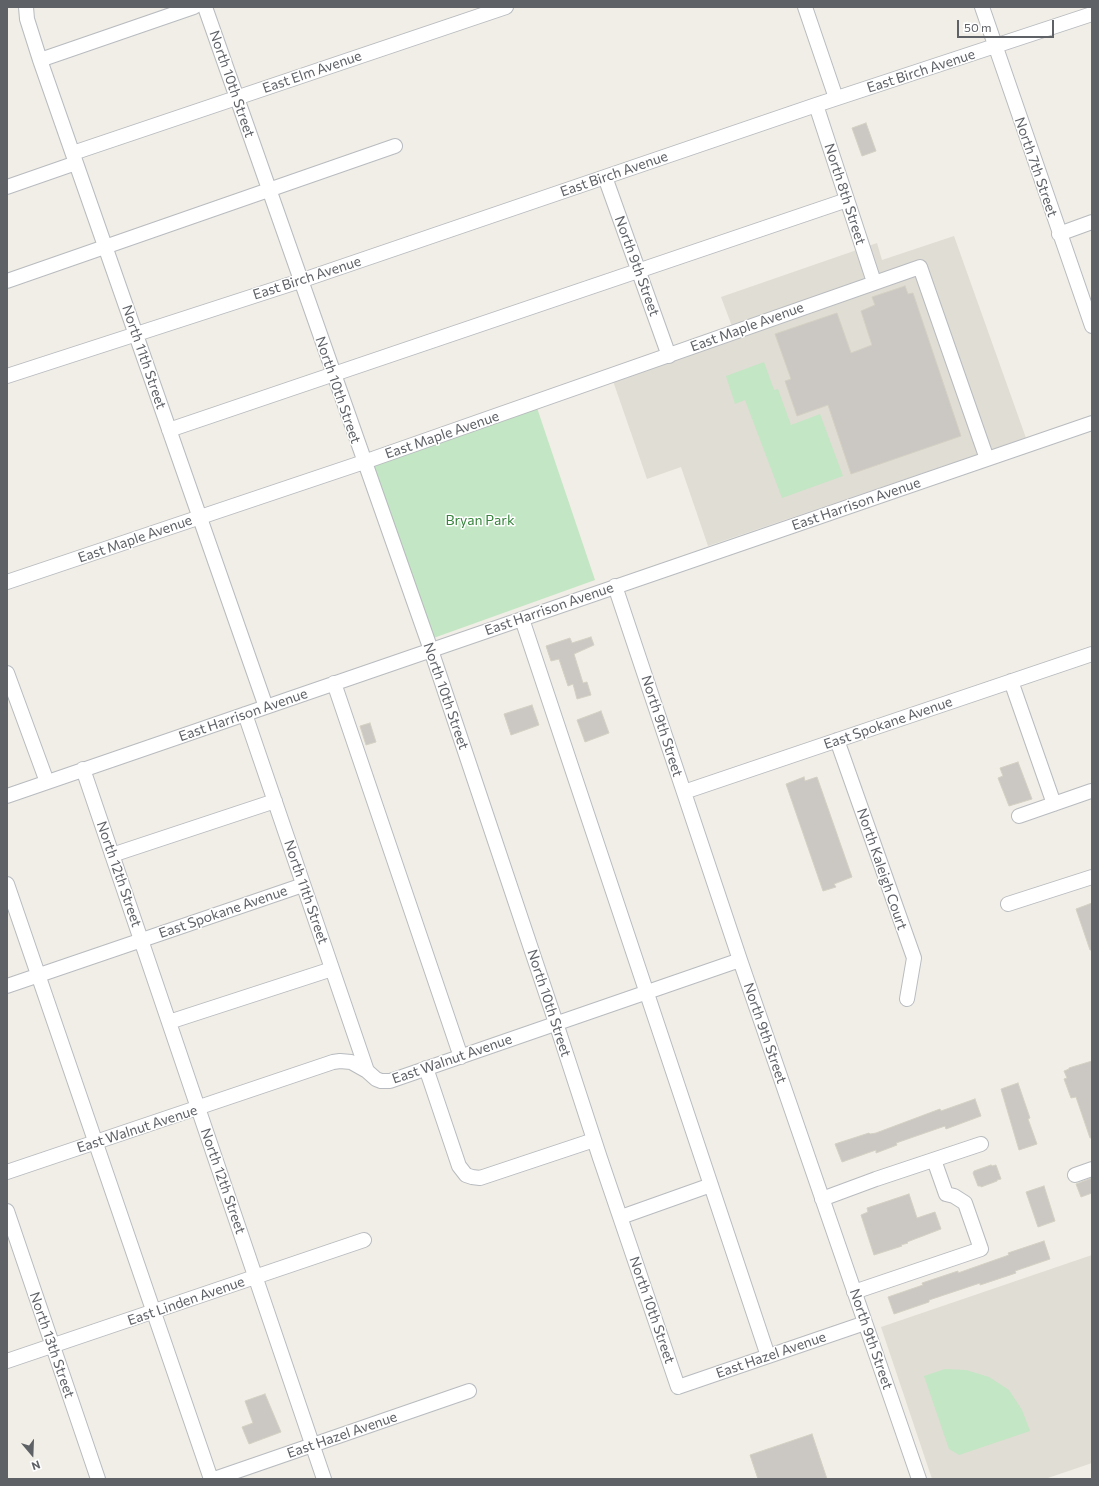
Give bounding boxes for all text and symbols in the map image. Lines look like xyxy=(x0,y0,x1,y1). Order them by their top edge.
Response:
scale bar xyxy=(959,12,1056,38)
text: 50 m xyxy=(964,20,992,34)
street label: North 10th Street xyxy=(206,28,258,140)
street label: East Birch Avenue xyxy=(865,46,977,96)
street label: East Elm Avenue xyxy=(260,47,364,97)
street label: North 7th Street xyxy=(1011,115,1061,219)
street label: North 8th Street xyxy=(821,141,869,247)
street label: East Birch Avenue xyxy=(558,148,670,200)
street label: North 9th Street xyxy=(611,214,663,318)
street label: East Birch Avenue xyxy=(251,253,363,303)
street label: East Maple Avenue xyxy=(688,299,806,355)
street label: North 11th Street xyxy=(118,303,170,411)
street label: North 10th Street xyxy=(312,334,364,446)
street label: East Maple Avenue xyxy=(383,408,501,462)
street label: East Harrison Avenue xyxy=(789,474,923,534)
street label: East Maple Avenue xyxy=(76,512,194,566)
park label: Bryan Park xyxy=(445,512,515,528)
street label: East Harrison Avenue xyxy=(482,579,616,639)
street label: North 10th Street xyxy=(420,640,472,752)
street label: North 9th Street xyxy=(638,673,686,779)
street label: East Harrison Avenue xyxy=(176,685,310,745)
street label: East Spokane Avenue xyxy=(821,693,955,753)
street label: North Kaleigh Court xyxy=(853,806,911,932)
street label: North 12th Street xyxy=(93,819,145,929)
street label: North 11th Street xyxy=(280,838,332,946)
street label: East Spokane Avenue xyxy=(156,882,290,942)
street label: North 10th Street xyxy=(524,947,574,1059)
street label: North 9th Street xyxy=(740,980,790,1086)
street label: East Walnut Avenue xyxy=(390,1031,514,1087)
street label: East Walnut Avenue xyxy=(75,1102,199,1156)
street label: North 12th Street xyxy=(197,1126,249,1236)
street label: North 10th Street xyxy=(626,1254,678,1366)
street label: East Linden Avenue xyxy=(125,1273,247,1329)
street label: North 9th Street xyxy=(846,1286,896,1392)
street label: North 13th Street xyxy=(26,1290,78,1400)
street label: East Hazel Avenue xyxy=(714,1328,828,1382)
street label: East Hazel Avenue xyxy=(285,1408,399,1462)
north arrow xyxy=(12,1434,52,1474)
text: N xyxy=(30,1458,42,1473)

